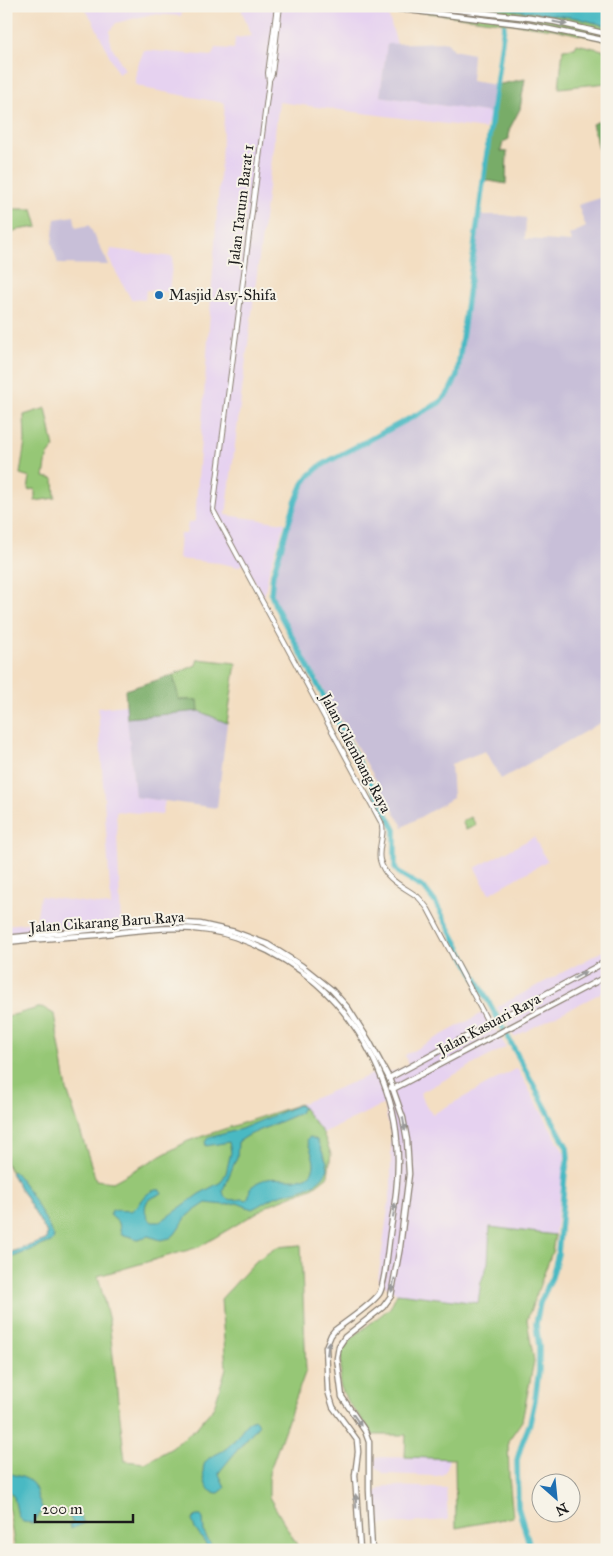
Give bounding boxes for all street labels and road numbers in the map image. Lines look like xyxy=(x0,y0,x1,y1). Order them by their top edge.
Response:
street label: Jalan Tarum Barat 1 xyxy=(224,143,258,269)
street label: Jalan Cilembang Raya xyxy=(315,688,395,817)
street label: Jalan Cikarang Baru Raya xyxy=(27,908,186,938)
street label: Jalan Kasuari Raya xyxy=(433,989,544,1060)

